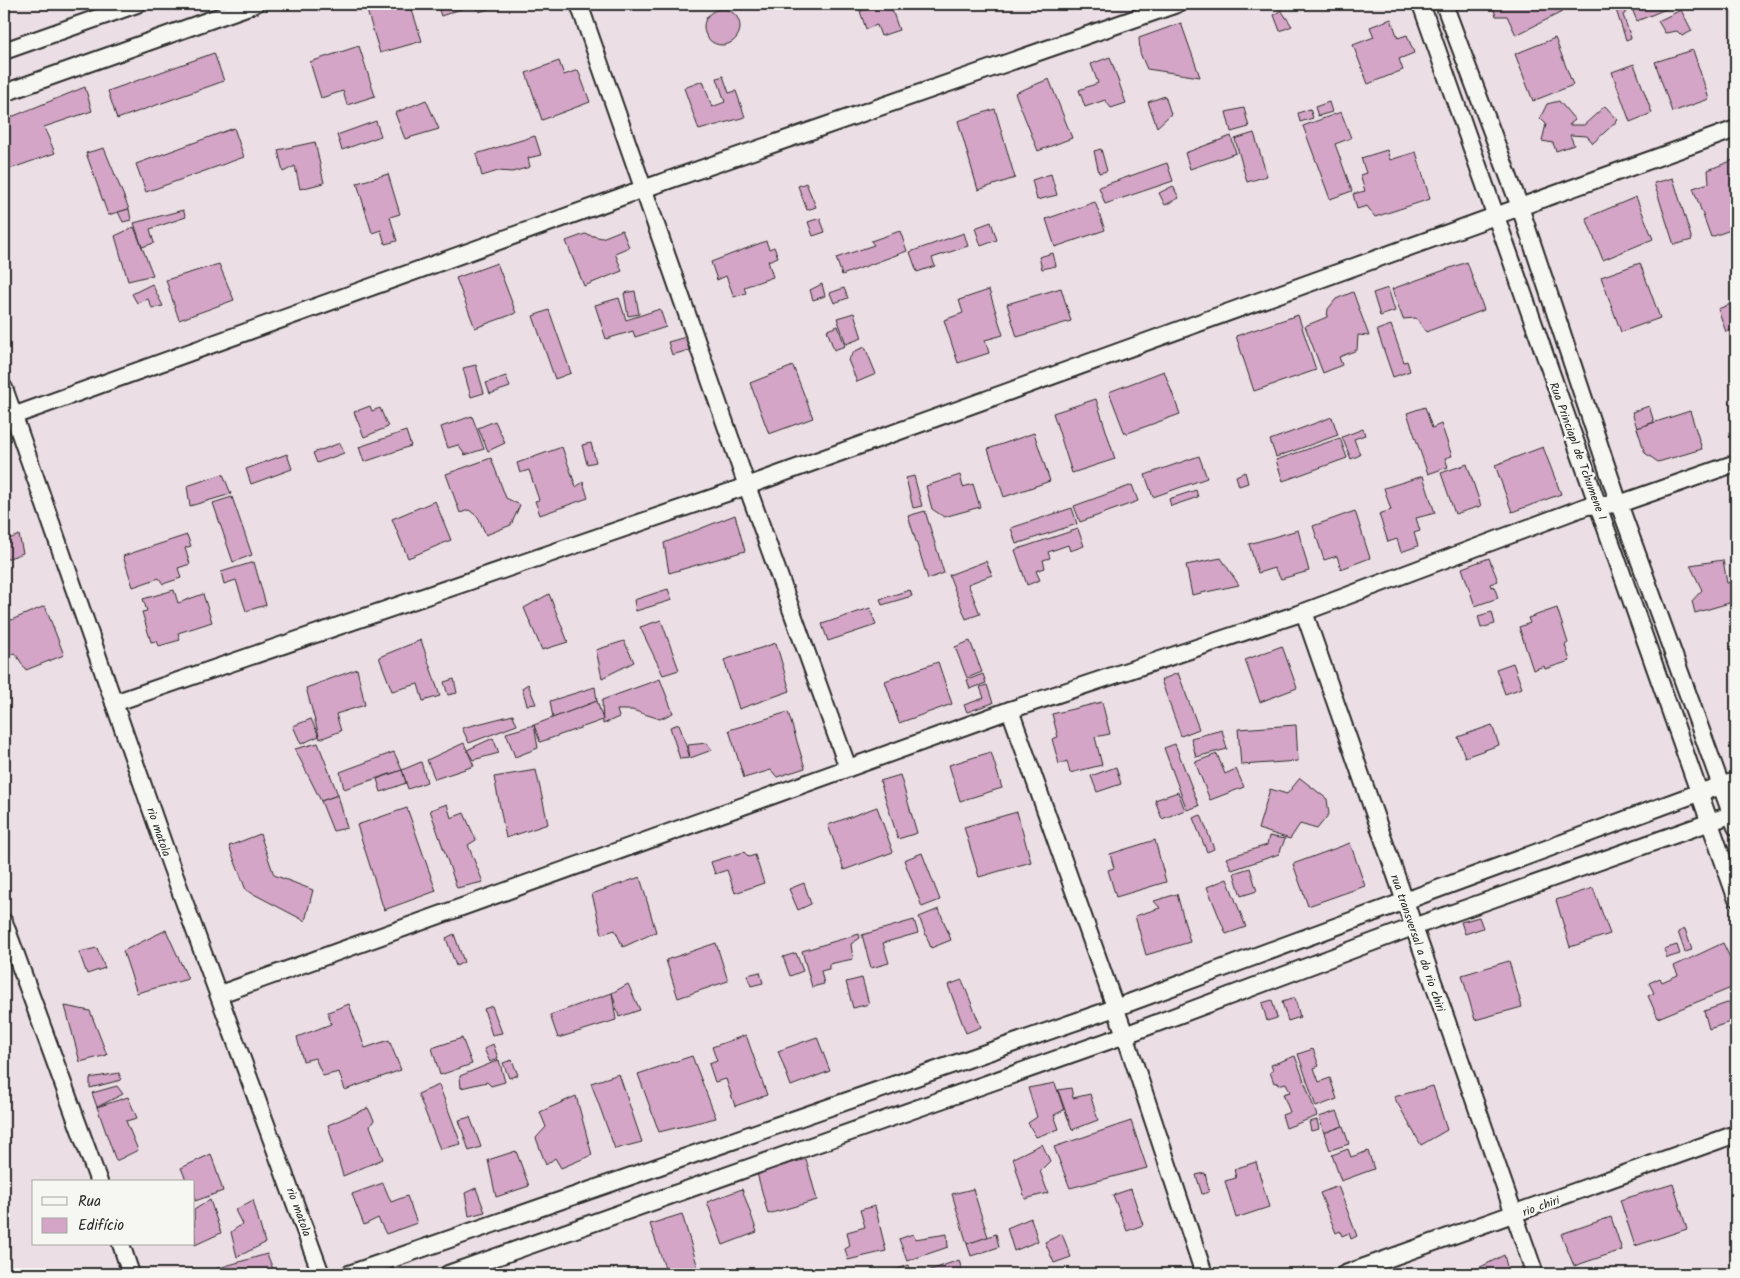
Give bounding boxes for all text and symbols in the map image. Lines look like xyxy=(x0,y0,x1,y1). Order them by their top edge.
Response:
street label: Rua Princiapl de Tchumene I xyxy=(1544,379,1611,523)
street label: rio matola xyxy=(141,805,176,860)
street label: rua transversal a do rio chiri xyxy=(1385,872,1450,1015)
legend xyxy=(32,1180,195,1246)
street label: rio matola xyxy=(281,1185,316,1240)
text: Rua xyxy=(78,1190,101,1214)
street label: rio chiri xyxy=(1520,1191,1564,1222)
text: Edifício xyxy=(78,1214,124,1238)

